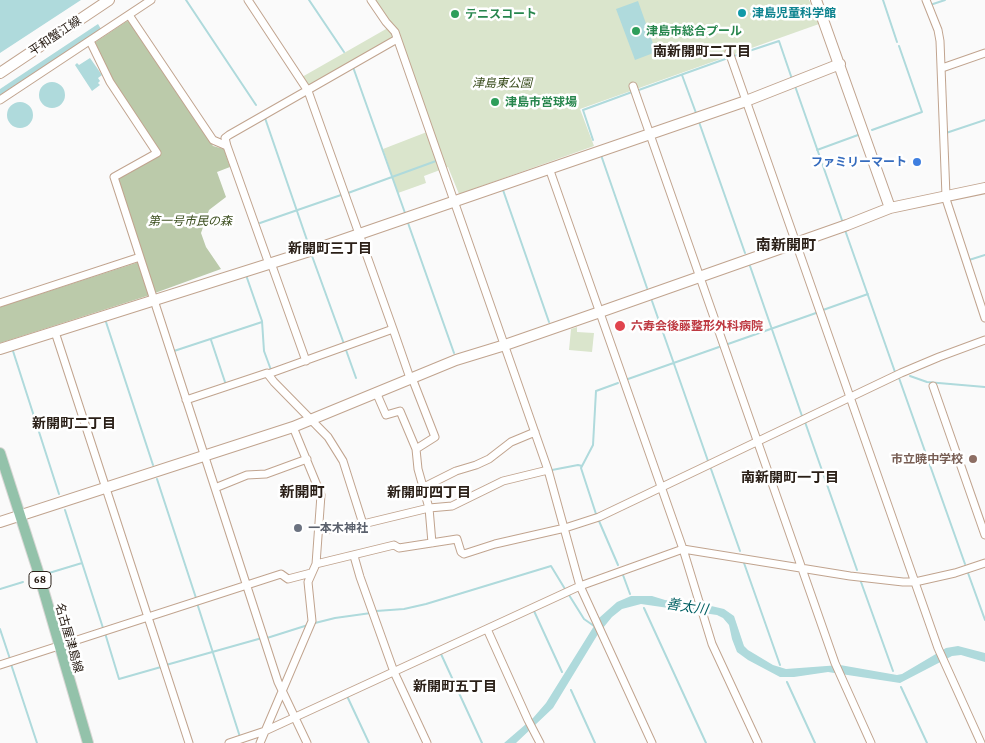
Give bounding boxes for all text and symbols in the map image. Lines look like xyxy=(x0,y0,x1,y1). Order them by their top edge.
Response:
place label: 津島児童科学館 xyxy=(752,6,836,20)
place label: テニスコート xyxy=(465,7,537,21)
marker: 津島児童科学館 xyxy=(736,7,748,19)
marker: テニスコート xyxy=(449,8,461,20)
street label: 平和蟹江線 xyxy=(26,13,84,59)
place label: 津島市総合プール xyxy=(646,24,742,38)
marker: 津島市総合プール xyxy=(630,25,642,37)
district label: 南新開町二丁目 xyxy=(653,44,751,60)
park label: 津島東公園 xyxy=(472,76,532,90)
place label: 津島市営球場 xyxy=(505,95,577,109)
marker: 津島市営球場 xyxy=(489,96,501,108)
place label: ファミリーマート xyxy=(811,155,907,169)
marker: ファミリーマート xyxy=(911,156,923,168)
park label: 第一号市民の森 xyxy=(148,214,232,228)
district label: 南新開町 xyxy=(756,236,816,254)
district label: 新開町三丁目 xyxy=(288,241,372,257)
marker: 六寿会後藤整形外科病院 xyxy=(613,319,627,333)
place label: 六寿会後藤整形外科病院 xyxy=(631,319,763,333)
district label: 新開町二丁目 xyxy=(32,416,116,432)
place label: 市立暁中学校 xyxy=(891,452,963,466)
marker: 市立暁中学校 xyxy=(967,453,979,465)
district label: 南新開町一丁目 xyxy=(741,470,839,486)
district label: 新開町 xyxy=(280,483,324,501)
district label: 新開町四丁目 xyxy=(387,485,471,501)
place label: 一本木神社 xyxy=(308,521,368,535)
marker: 一本木神社 xyxy=(292,522,304,534)
road number: 68 xyxy=(29,572,51,588)
water label: 善太川 xyxy=(665,595,709,619)
street label: 名古屋津島線 xyxy=(52,601,86,675)
district label: 新開町五丁目 xyxy=(413,679,497,695)

